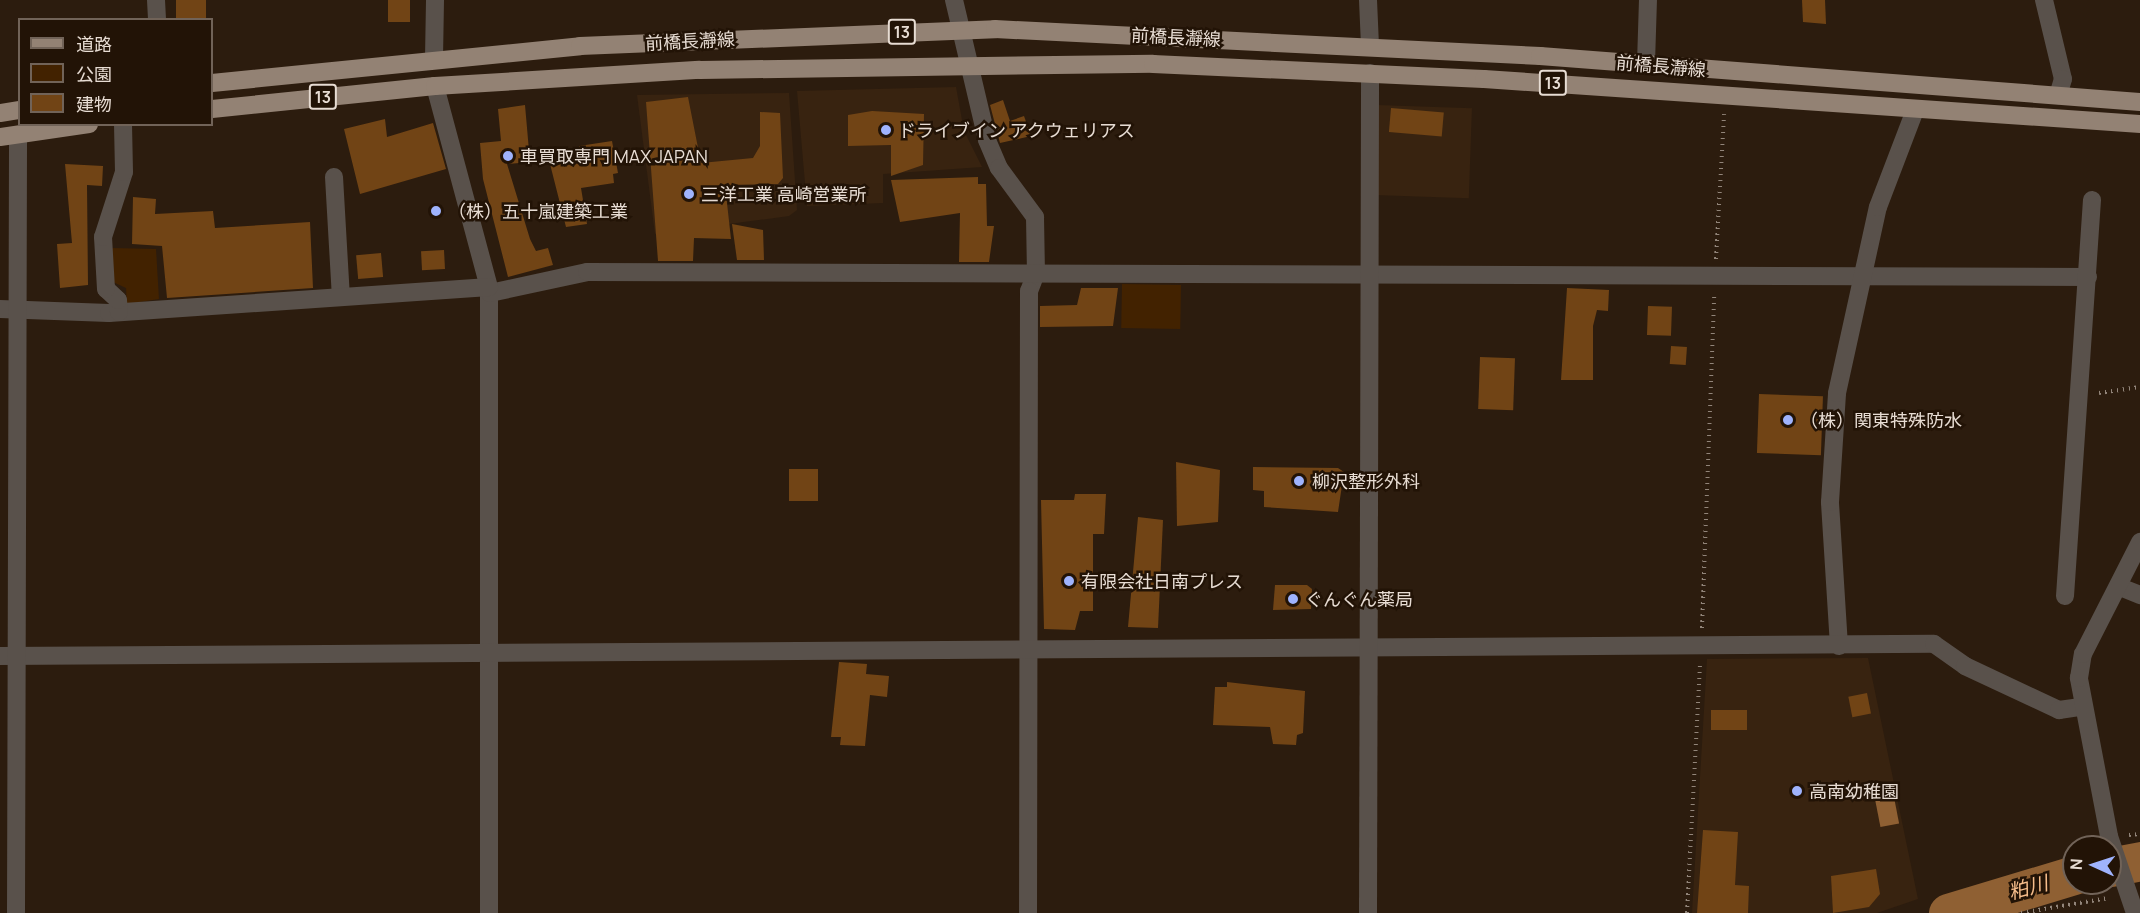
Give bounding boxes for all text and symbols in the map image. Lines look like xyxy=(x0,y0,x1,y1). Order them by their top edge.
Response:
legend xyxy=(18,18,213,126)
road number: 13 xyxy=(887,19,917,45)
street label: 前橋長瀞線 xyxy=(1130,24,1222,50)
street label: 前橋長瀞線 xyxy=(644,28,736,54)
text: 道路 xyxy=(76,32,112,56)
street label: 前橋長瀞線 xyxy=(1615,51,1707,81)
text: 公園 xyxy=(76,62,112,86)
road number: 13 xyxy=(1538,70,1568,96)
road number: 13 xyxy=(308,84,338,110)
text: 建物 xyxy=(76,92,112,116)
place label: ドライブイン アクウェリアス xyxy=(898,119,1136,141)
marker: ドライブイン アクウェリアス xyxy=(879,123,893,137)
place label: 車買取専門 MAX JAPAN xyxy=(520,145,708,167)
marker: 車買取専門 MAX JAPAN xyxy=(501,149,515,163)
place label: 三洋工業 高崎営業所 xyxy=(701,183,867,205)
marker: 三洋工業 高崎営業所 xyxy=(682,187,696,201)
place label: （株）五十嵐建築工業 xyxy=(448,200,628,222)
marker: （株）五十嵐建築工業 xyxy=(429,204,443,218)
place label: （株）関東特殊防水 xyxy=(1800,409,1962,431)
marker: （株）関東特殊防水 xyxy=(1781,413,1795,427)
place label: 柳沢整形外科 xyxy=(1312,470,1420,492)
marker: 柳沢整形外科 xyxy=(1290,472,1308,490)
place label: 有限会社日南プレス xyxy=(1081,570,1243,592)
marker: 有限会社日南プレス xyxy=(1062,574,1076,588)
place label: ぐんぐん薬局 xyxy=(1305,588,1413,610)
marker: ぐんぐん薬局 xyxy=(1286,592,1300,606)
place label: 高南幼稚園 xyxy=(1809,780,1899,802)
marker: 高南幼稚園 xyxy=(1790,784,1804,798)
north arrow xyxy=(2062,835,2122,895)
text: N xyxy=(2065,858,2087,870)
water label: 粕川 xyxy=(2006,870,2050,904)

